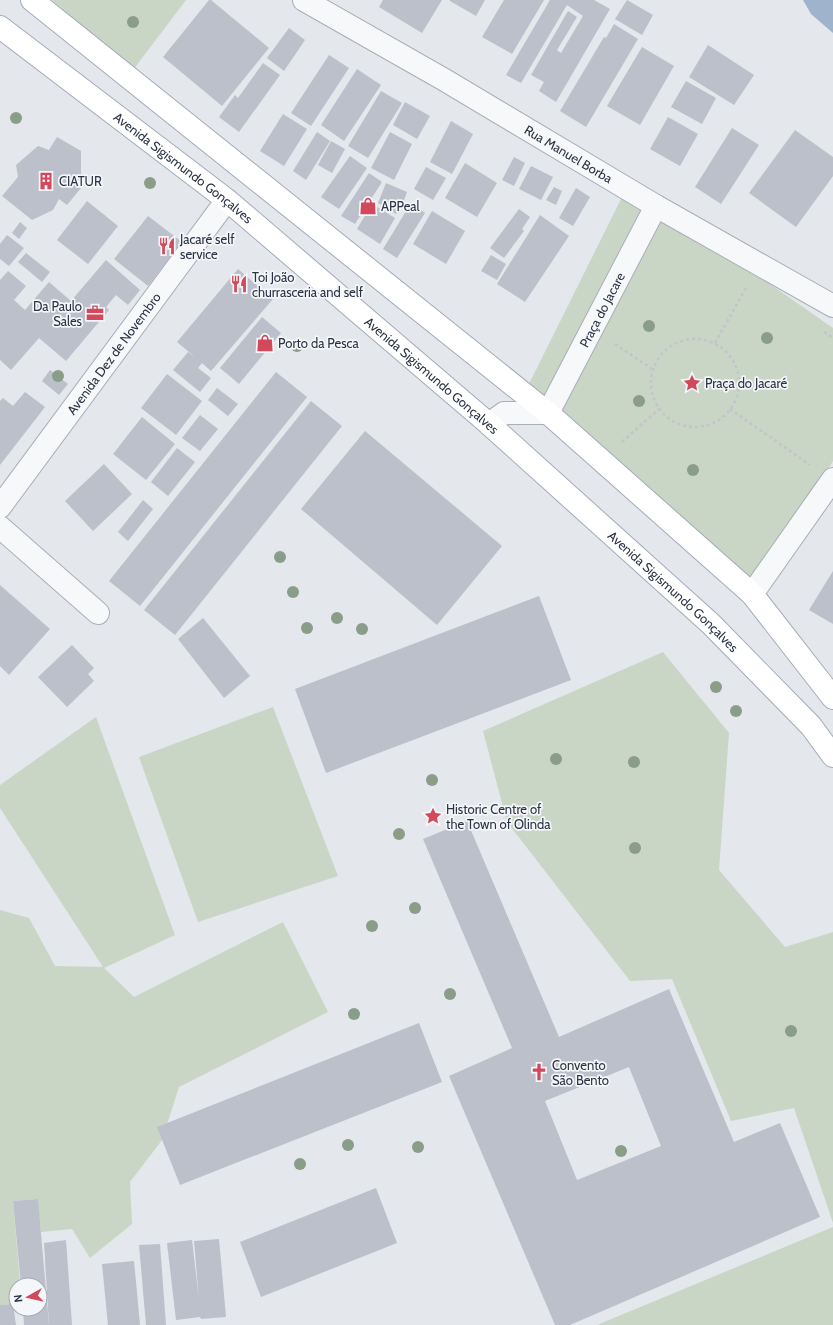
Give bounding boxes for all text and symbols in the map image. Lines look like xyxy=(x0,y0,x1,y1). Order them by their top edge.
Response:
street label: Avenida Sigismundo Gonçalves xyxy=(111,109,256,227)
street label: Rua Manuel Borba xyxy=(522,121,616,187)
building icon: CIATUR xyxy=(36,171,56,191)
place label: CIATUR xyxy=(59,173,102,189)
shop icon: APPeal xyxy=(358,196,378,216)
place label: APPeal xyxy=(381,198,420,214)
place label: Jacaré self service xyxy=(179,231,235,262)
restaurant icon: Jacaré self service xyxy=(157,236,177,256)
place label: Toi João churrasceria and self xyxy=(252,269,364,300)
street label: Praça do Jacare xyxy=(576,269,628,350)
restaurant icon: Toi João churrasceria and self xyxy=(229,274,249,294)
street label: Avenida Dez de Novembro xyxy=(63,289,164,418)
place label: Da Paulo Sales xyxy=(33,298,83,329)
office icon: Da Paulo Sales xyxy=(85,303,105,323)
street label: Avenida Sigismundo Gonçalves xyxy=(362,313,503,437)
shop icon: Porto da Pesca xyxy=(255,333,275,353)
place label: Porto da Pesca xyxy=(278,335,360,351)
place icon: Praça do Jacaré xyxy=(682,373,702,393)
place label: Praça do Jacaré xyxy=(705,375,787,391)
street label: Avenida Sigismundo Gonçalves xyxy=(605,527,742,656)
place label: Historic Centre of the Town of Olinda xyxy=(446,801,551,832)
place icon: Historic Centre of the Town of Olinda xyxy=(423,806,443,826)
place label: Convento São Bento xyxy=(552,1057,609,1088)
church icon: Convento São Bento xyxy=(529,1062,549,1082)
north arrow xyxy=(8,1277,48,1317)
text: N xyxy=(11,1294,26,1303)

